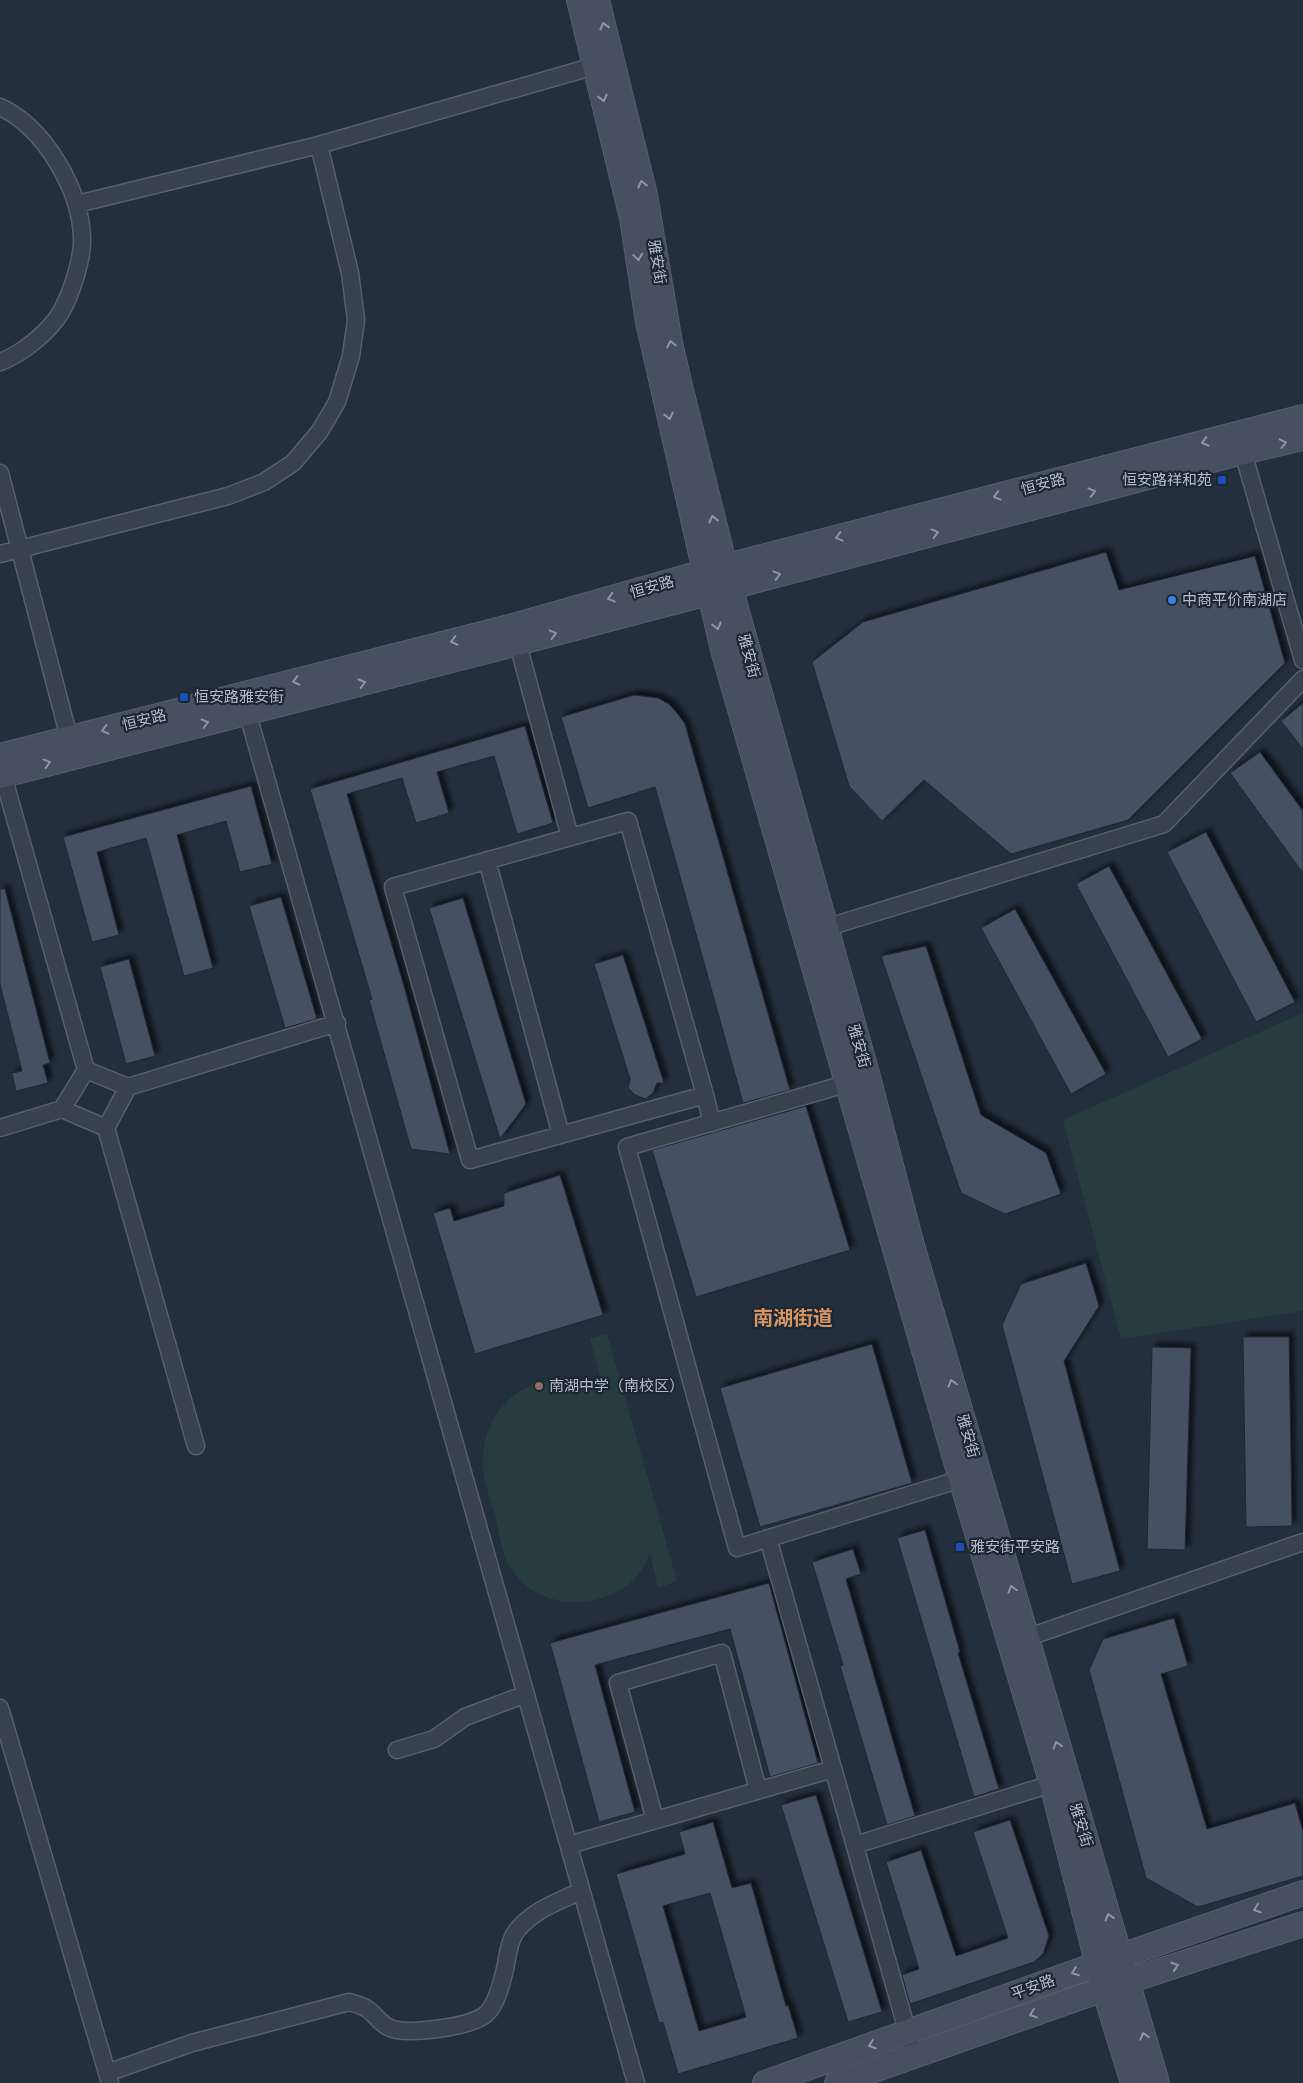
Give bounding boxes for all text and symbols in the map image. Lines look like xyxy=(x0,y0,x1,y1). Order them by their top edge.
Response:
one-way arrow xyxy=(599,22,610,31)
one-way arrow xyxy=(597,94,608,103)
one-way arrow xyxy=(637,180,648,189)
street label: 雅安街 xyxy=(645,238,669,286)
one-way arrow xyxy=(632,253,643,261)
one-way arrow xyxy=(666,340,676,348)
one-way arrow xyxy=(663,412,674,421)
one-way arrow xyxy=(1201,436,1209,446)
one-way arrow xyxy=(1278,438,1287,449)
street label: 恒安路 xyxy=(1019,469,1067,499)
place label: 恒安路祥和苑 xyxy=(1122,471,1212,489)
marker: 恒安路祥和苑 xyxy=(1216,474,1228,486)
one-way arrow xyxy=(1087,487,1096,498)
one-way arrow xyxy=(993,490,1001,500)
one-way arrow xyxy=(708,515,719,523)
one-way arrow xyxy=(930,529,938,539)
one-way arrow xyxy=(836,531,844,541)
one-way arrow xyxy=(773,570,782,581)
street label: 恒安路 xyxy=(628,572,676,602)
place label: 中商平价南湖店 xyxy=(1182,591,1287,609)
one-way arrow xyxy=(607,593,615,603)
marker: 中商平价南湖店 xyxy=(1166,594,1178,606)
one-way arrow xyxy=(711,622,722,631)
one-way arrow xyxy=(549,629,558,640)
street label: 雅安街 xyxy=(734,632,764,680)
one-way arrow xyxy=(449,635,458,646)
one-way arrow xyxy=(292,675,301,686)
one-way arrow xyxy=(358,678,367,689)
place label: 恒安路雅安街 xyxy=(194,688,284,706)
marker: 恒安路雅安街 xyxy=(178,691,190,703)
street label: 恒安路 xyxy=(120,706,168,734)
one-way arrow xyxy=(200,718,209,729)
one-way arrow xyxy=(100,724,109,735)
one-way arrow xyxy=(43,759,51,769)
street label: 雅安街 xyxy=(844,1022,874,1070)
district label: 南湖街道 xyxy=(753,1306,833,1330)
place label: 南湖中学（南校区） xyxy=(549,1377,684,1395)
one-way arrow xyxy=(948,1379,958,1387)
marker: 南湖中学（南校区） xyxy=(533,1380,545,1392)
street label: 雅安街 xyxy=(953,1412,983,1460)
place label: 雅安街平安路 xyxy=(970,1538,1060,1556)
marker: 雅安街平安路 xyxy=(954,1541,966,1553)
one-way arrow xyxy=(1007,1586,1017,1594)
one-way arrow xyxy=(1053,1741,1063,1750)
street label: 雅安街 xyxy=(1066,1801,1096,1849)
one-way arrow xyxy=(1253,1903,1262,1913)
one-way arrow xyxy=(1105,1914,1115,1922)
one-way arrow xyxy=(1170,1961,1178,1971)
one-way arrow xyxy=(1071,1966,1080,1976)
street label: 平安路 xyxy=(1009,1971,1057,2003)
one-way arrow xyxy=(1029,2008,1037,2018)
one-way arrow xyxy=(1139,2032,1149,2041)
one-way arrow xyxy=(869,2039,877,2049)

